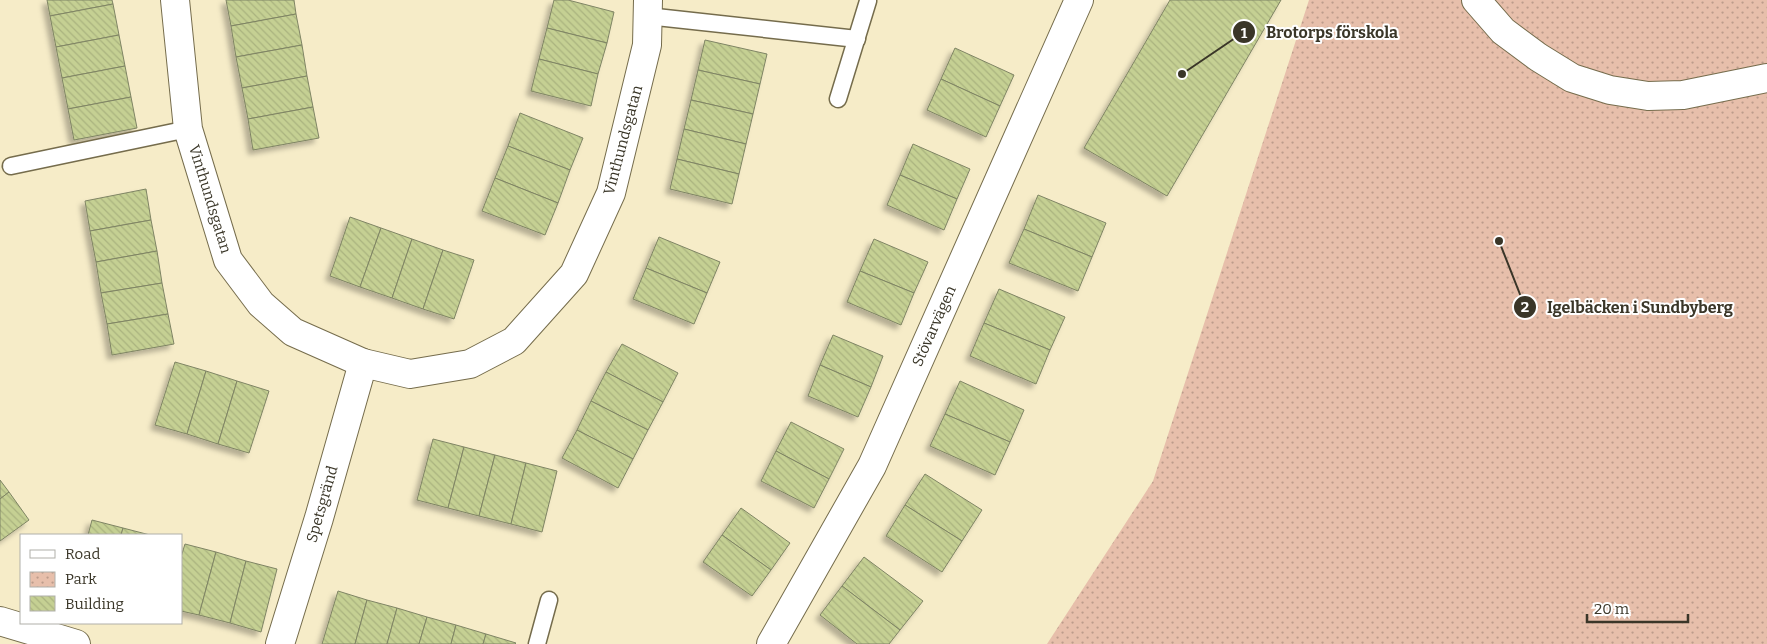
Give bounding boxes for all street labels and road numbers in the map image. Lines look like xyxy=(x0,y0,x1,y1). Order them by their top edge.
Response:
street label: Vinthundsgatan xyxy=(600,83,646,197)
street label: Vinthundsgatan xyxy=(185,143,235,256)
street label: Stövarvägen xyxy=(908,282,960,369)
street label: Spetsgränd xyxy=(302,463,342,544)

